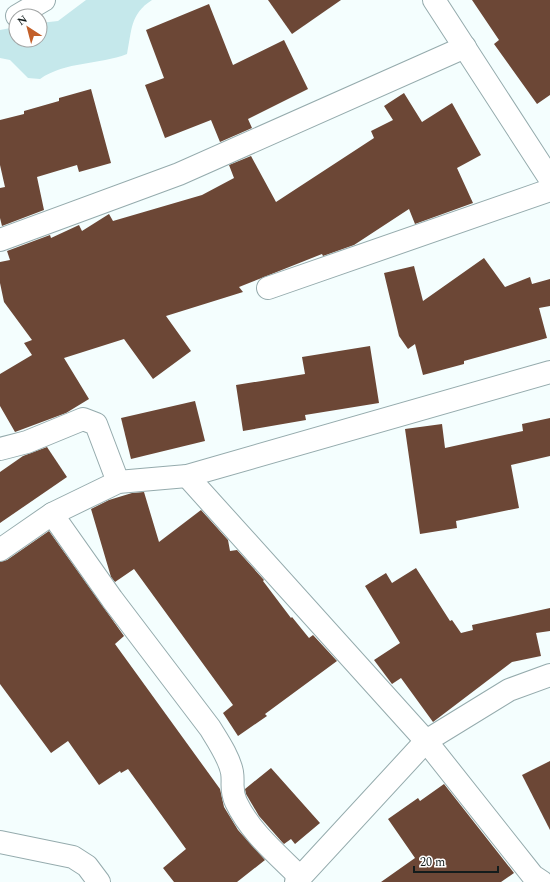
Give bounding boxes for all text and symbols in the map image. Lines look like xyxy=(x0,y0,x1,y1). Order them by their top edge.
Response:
north arrow xyxy=(8,8,48,48)
text: N xyxy=(14,11,31,30)
scale bar xyxy=(414,848,498,874)
text: 20 m xyxy=(420,853,445,872)

